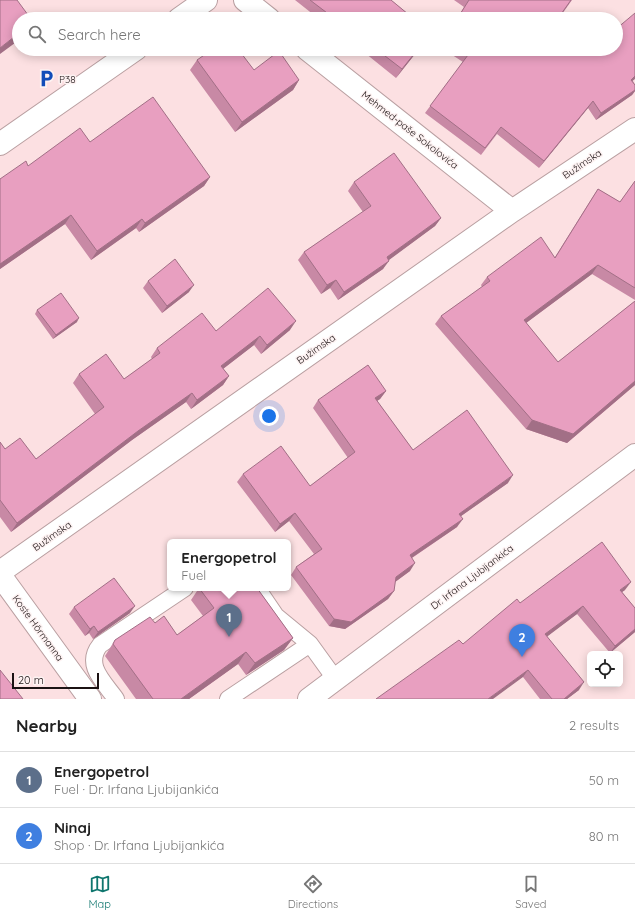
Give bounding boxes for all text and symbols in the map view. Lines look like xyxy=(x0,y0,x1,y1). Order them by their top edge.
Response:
search box xyxy=(12,12,623,56)
icon: search xyxy=(26,23,48,45)
text: Search here xyxy=(58,25,141,44)
parking icon: P38 xyxy=(36,69,56,89)
place label: P38 xyxy=(59,73,76,86)
street label: Mehmed-paše Sokolovića xyxy=(359,88,461,172)
street label: Bužimska xyxy=(560,146,604,182)
street label: Bužimska xyxy=(294,331,338,367)
your location xyxy=(259,406,279,426)
street label: Bužimska xyxy=(30,518,74,554)
popup xyxy=(167,539,291,591)
street label: Dr. Irfana Ljubijankića xyxy=(428,542,516,612)
text: Energopetrol xyxy=(181,548,277,567)
text: Fuel xyxy=(181,567,206,583)
street label: Koste Hörmanna xyxy=(10,592,66,664)
pin: 1 xyxy=(216,604,242,637)
pin: 2 xyxy=(509,624,535,657)
map controls xyxy=(587,651,623,687)
button: locate xyxy=(587,651,623,687)
scale bar xyxy=(12,671,99,690)
text: 20 m xyxy=(18,673,44,687)
text: Nearby xyxy=(16,715,77,736)
text: 2 results xyxy=(569,717,619,733)
text: Energopetrol xyxy=(54,762,149,781)
text: 1 xyxy=(26,772,32,788)
text: 50 m xyxy=(589,772,619,788)
text: Fuel · Dr. Irfana Ljubijankića xyxy=(54,781,219,797)
text: Ninaj xyxy=(54,818,91,837)
text: 2 xyxy=(25,828,33,844)
text: 80 m xyxy=(589,828,619,844)
text: Shop · Dr. Irfana Ljubijankića xyxy=(54,837,224,853)
tab: Map xyxy=(88,873,111,911)
tab: Directions xyxy=(288,873,338,911)
tab: Saved xyxy=(515,873,547,911)

